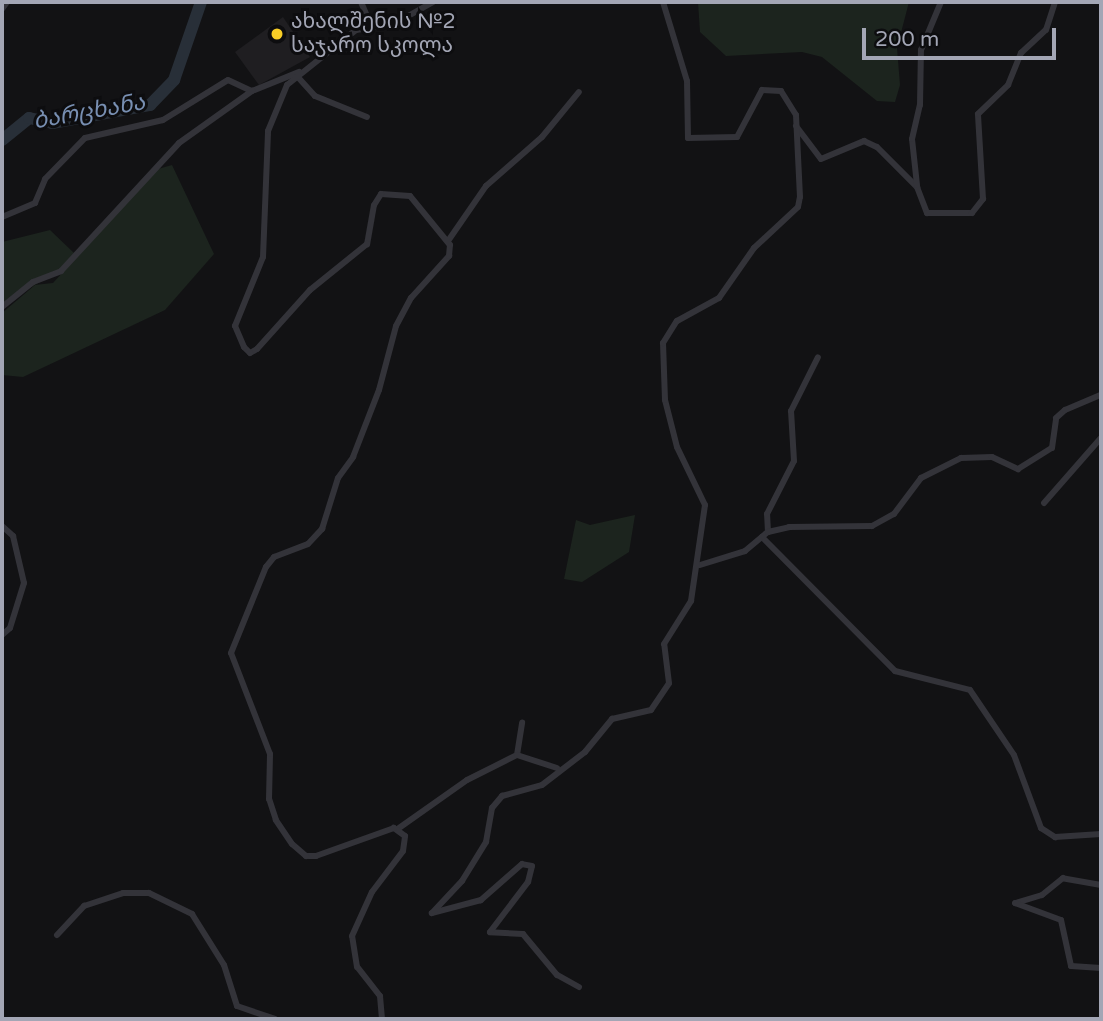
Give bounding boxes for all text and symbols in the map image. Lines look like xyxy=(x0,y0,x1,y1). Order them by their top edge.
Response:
place label: ახალშენის №2 საჯარო სკოლა xyxy=(291,9,456,59)
scale bar xyxy=(865,14,1059,58)
marker: ახალშენის №2 საჯარო სკოლა xyxy=(269,26,285,42)
text: 200 m xyxy=(875,27,939,52)
water label: ბარცხანა xyxy=(31,89,147,135)

